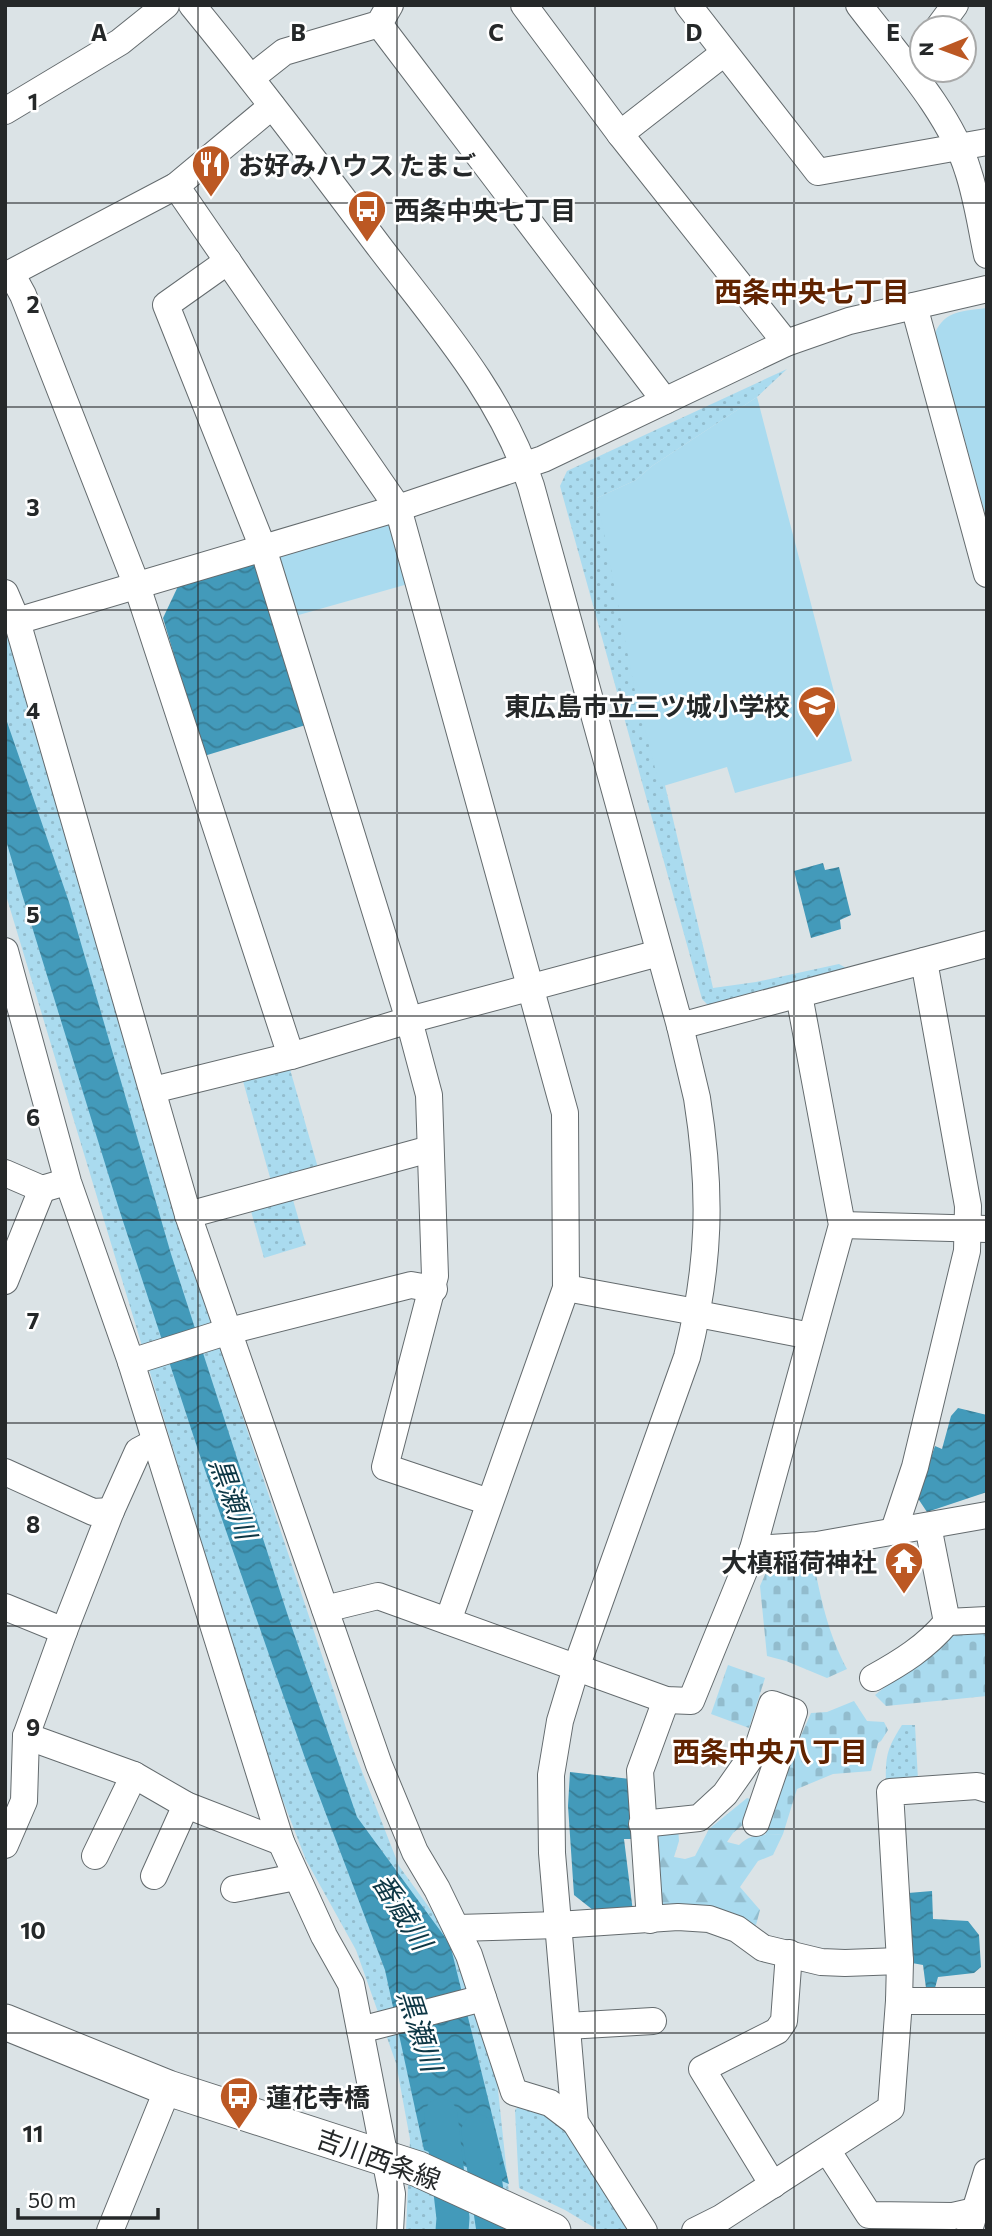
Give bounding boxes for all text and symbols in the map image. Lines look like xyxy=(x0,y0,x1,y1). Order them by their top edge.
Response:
north arrow xyxy=(908,14,978,84)
text: A xyxy=(91,18,108,46)
text: B xyxy=(290,18,306,46)
text: C xyxy=(488,18,504,46)
text: D xyxy=(686,18,703,46)
text: E xyxy=(886,18,900,46)
text: N xyxy=(914,42,937,57)
text: 1 xyxy=(28,87,38,115)
restaurant icon: お好みハウス たまご xyxy=(190,143,232,198)
place label: お好みハウス たまご xyxy=(238,149,476,180)
bus stop icon: 西条中央七丁目 xyxy=(346,188,388,243)
place label: 西条中央七丁目 xyxy=(394,194,576,225)
district label: 西条中央七丁目 xyxy=(714,274,910,308)
text: 2 xyxy=(26,290,40,318)
text: 3 xyxy=(26,493,40,521)
school or university icon: 東広島市立三ツ城小学校 xyxy=(796,684,838,739)
place label: 東広島市立三ツ城小学校 xyxy=(504,690,790,721)
text: 4 xyxy=(26,696,40,724)
text: 5 xyxy=(26,900,40,928)
text: 6 xyxy=(26,1103,40,1131)
text: 7 xyxy=(27,1306,39,1334)
water label: 黒瀬川 xyxy=(204,1453,265,1546)
text: 8 xyxy=(26,1510,40,1538)
temple icon: 大槙稲荷神社 xyxy=(883,1540,925,1595)
place label: 大槙稲荷神社 xyxy=(721,1546,877,1577)
text: 9 xyxy=(26,1713,40,1741)
district label: 西条中央八丁目 xyxy=(672,1734,868,1768)
water label: 番蔵川 xyxy=(366,1866,441,1958)
text: 10 xyxy=(20,1916,46,1944)
water label: 黒瀬川 xyxy=(392,1985,451,2078)
bus stop icon: 蓮花寺橋 xyxy=(218,2075,260,2130)
place label: 蓮花寺橋 xyxy=(266,2081,370,2112)
text: 11 xyxy=(23,2119,43,2147)
street label: 吉川西条線 xyxy=(313,2121,445,2195)
scale bar xyxy=(18,2176,158,2220)
text: 50 m xyxy=(28,2187,76,2212)

